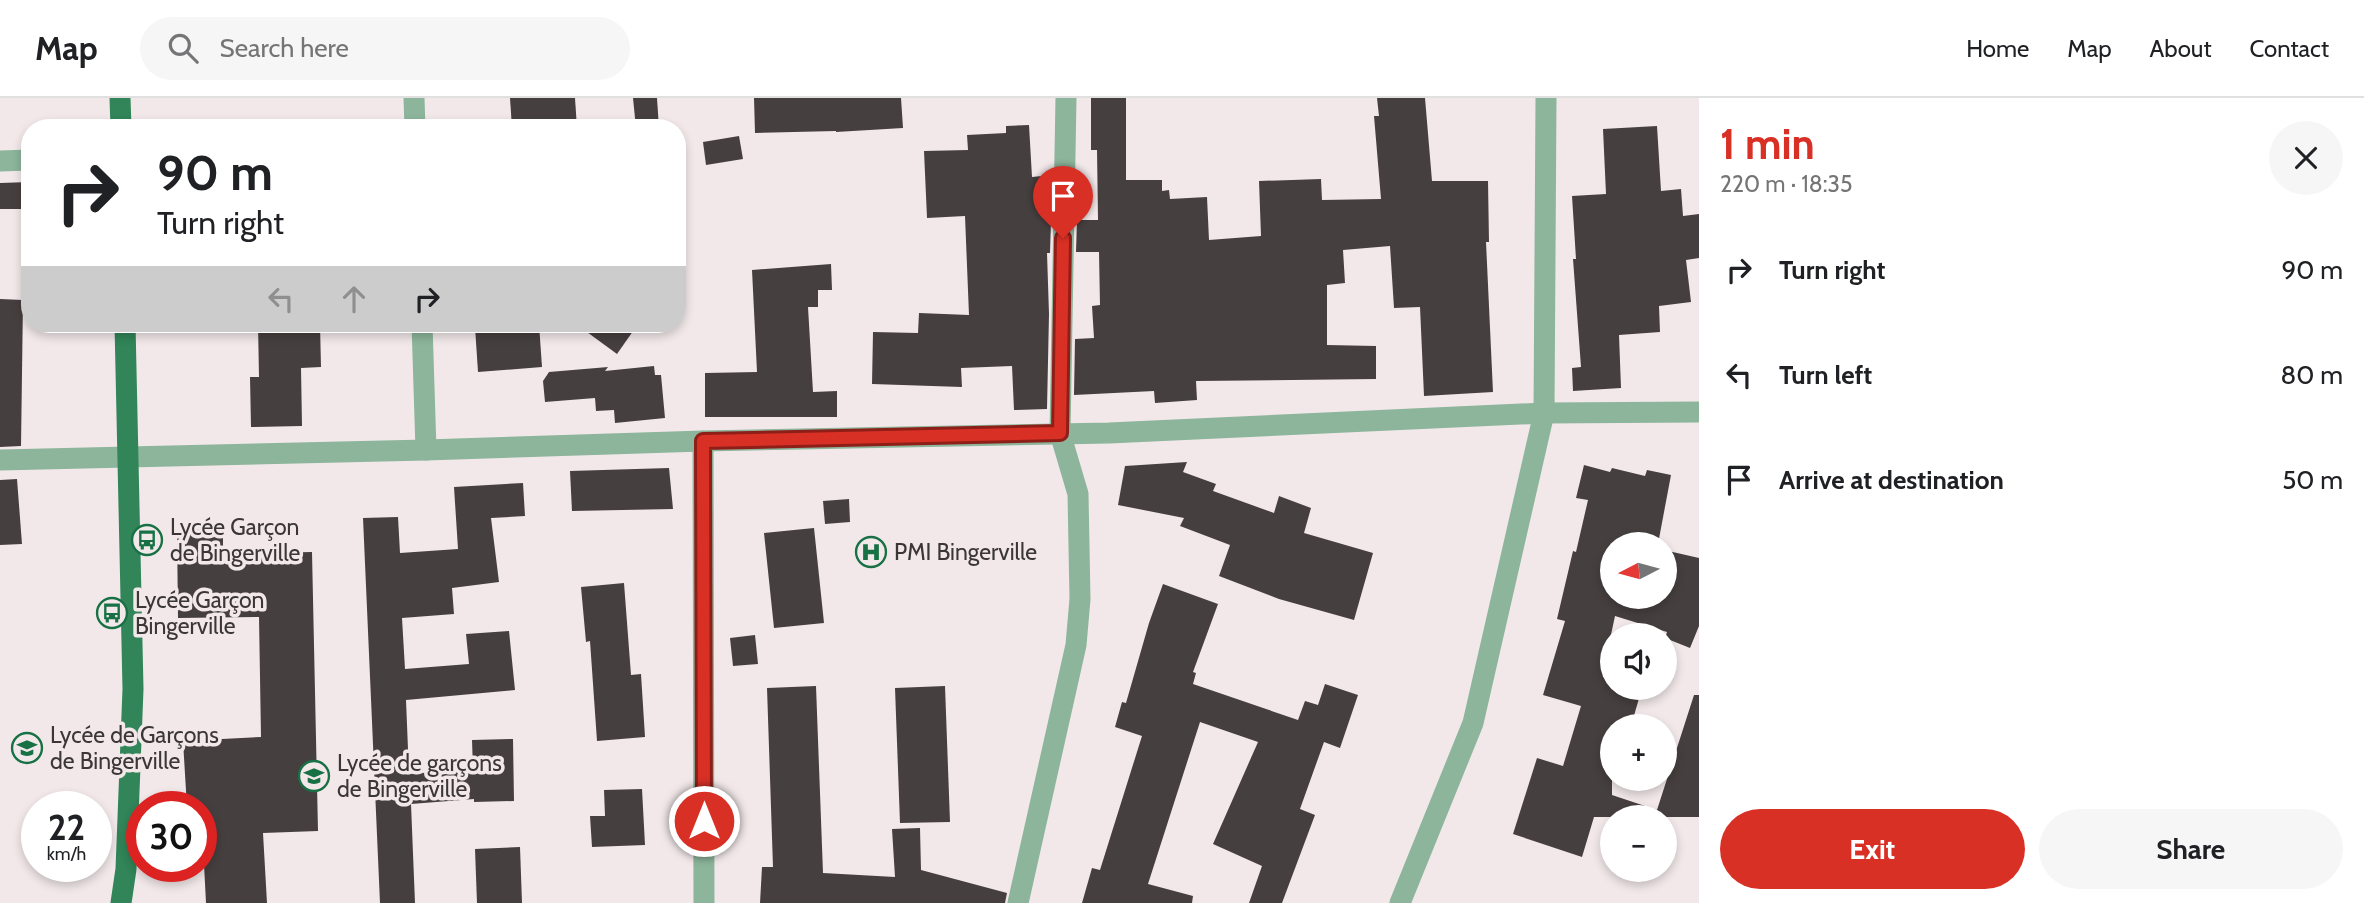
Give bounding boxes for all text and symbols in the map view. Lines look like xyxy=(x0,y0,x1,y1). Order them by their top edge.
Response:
search box xyxy=(140,17,630,80)
text: Map xyxy=(35,28,98,68)
icon: search xyxy=(164,29,202,67)
text: Search here xyxy=(220,32,349,64)
text: Home xyxy=(1966,34,2029,63)
text: Map xyxy=(2067,34,2112,63)
text: About xyxy=(2150,34,2212,63)
text: Contact xyxy=(2250,34,2329,63)
text: 1 min xyxy=(1720,118,1815,170)
button: close xyxy=(2269,121,2343,195)
text: 90 m xyxy=(157,143,273,202)
icon: right xyxy=(42,147,133,238)
pin xyxy=(1033,166,1093,238)
text: 220 m · 18:35 xyxy=(1720,170,1852,198)
icon: arrive xyxy=(1044,177,1082,215)
text: Turn right xyxy=(157,203,284,242)
icon: right xyxy=(1720,251,1758,289)
text: Turn right xyxy=(1779,254,1885,286)
text: 90 m xyxy=(2281,254,2343,286)
icon: left xyxy=(262,280,300,318)
icon: ahead xyxy=(335,280,373,318)
icon: right xyxy=(408,280,446,318)
icon: left xyxy=(1720,356,1758,394)
text: Turn left xyxy=(1779,359,1872,391)
text: 80 m xyxy=(2280,359,2343,391)
icon: arrive xyxy=(1720,461,1758,499)
text: Arrive at destination xyxy=(1779,464,2004,496)
text: 50 m xyxy=(2282,464,2343,496)
place label: Lycée Garçon de Bingerville xyxy=(170,513,300,567)
bus stop icon: Lycée Garçon de Bingerville xyxy=(130,523,164,557)
north arrow xyxy=(1600,532,1676,609)
map controls xyxy=(1600,532,1677,882)
hospital icon: PMI Bingerville xyxy=(854,535,888,569)
place label: PMI Bingerville xyxy=(894,538,1037,566)
place label: Lycée Garçon Bingerville xyxy=(135,586,264,640)
bus stop icon: Lycée Garçon Bingerville xyxy=(95,596,129,630)
button: sound xyxy=(1600,623,1677,700)
button: + xyxy=(1600,714,1677,791)
place label: Lycée de Garçons de Bingerville xyxy=(50,721,219,775)
school or university icon: Lycée de Garçons de Bingerville xyxy=(10,731,44,765)
place label: Lycée de garçons de Bingerville xyxy=(337,749,502,803)
school or university icon: Lycée de garçons de Bingerville xyxy=(297,759,331,793)
position arrow xyxy=(667,784,741,858)
speed limit sign: 30 xyxy=(126,791,217,882)
button: − xyxy=(1600,805,1677,882)
text: 22 xyxy=(48,806,85,849)
button: Exit xyxy=(1720,809,2025,889)
button: Share xyxy=(2039,809,2343,889)
text: km/h xyxy=(47,843,86,865)

